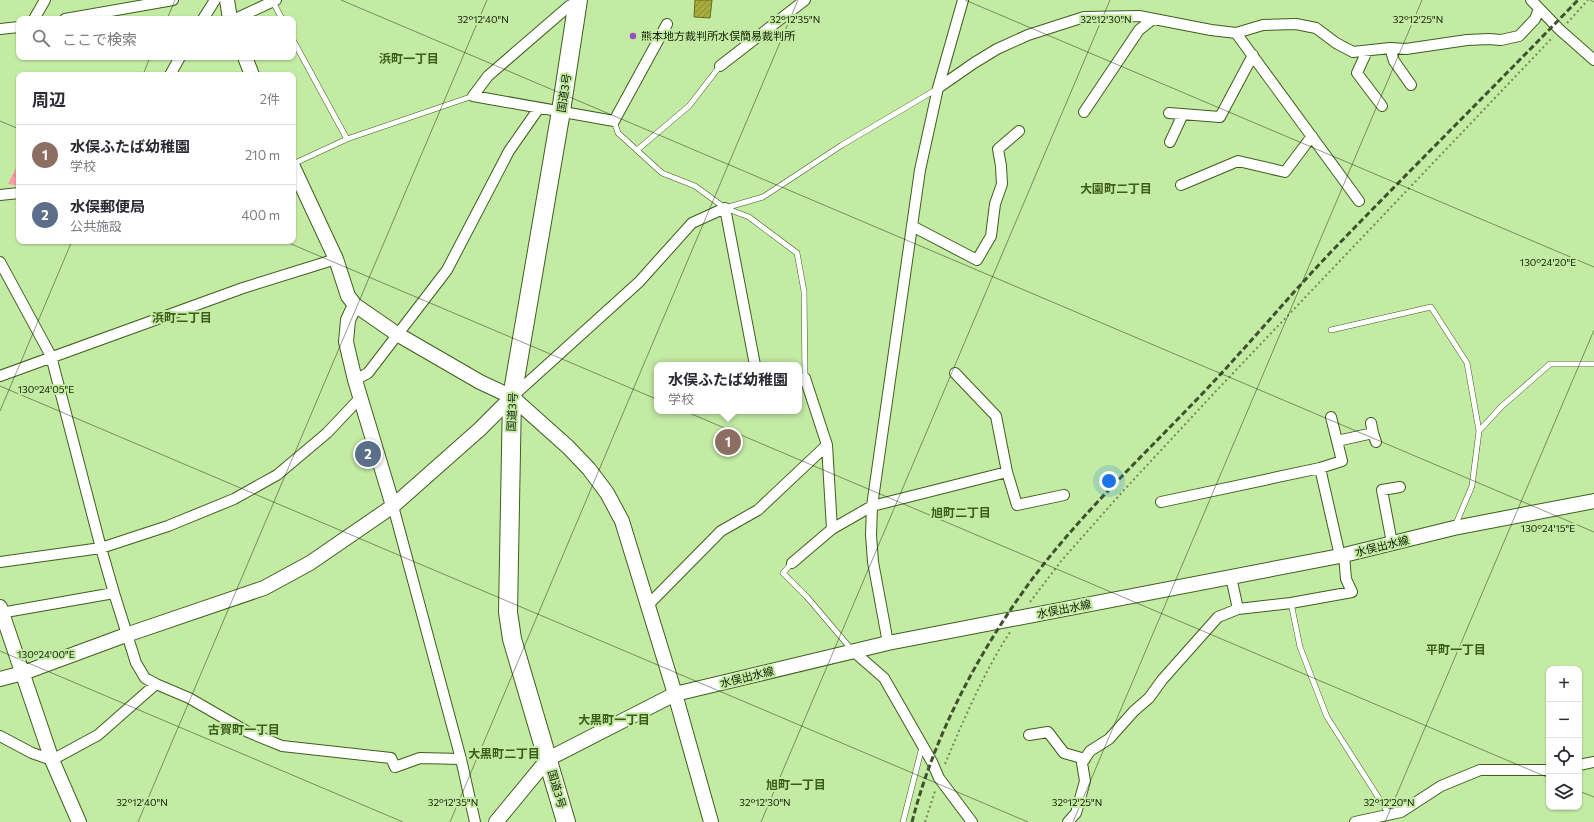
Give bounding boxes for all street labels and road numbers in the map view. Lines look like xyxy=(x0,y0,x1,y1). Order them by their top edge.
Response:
street label: 国道3号 xyxy=(554,73,573,113)
street label: 国道3号 xyxy=(504,392,519,432)
street label: 水俣出水線 xyxy=(1354,533,1410,558)
street label: 水俣出水線 xyxy=(1036,597,1092,620)
street label: 水俣出水線 xyxy=(719,664,775,689)
street label: 国道3号 xyxy=(546,768,569,810)

